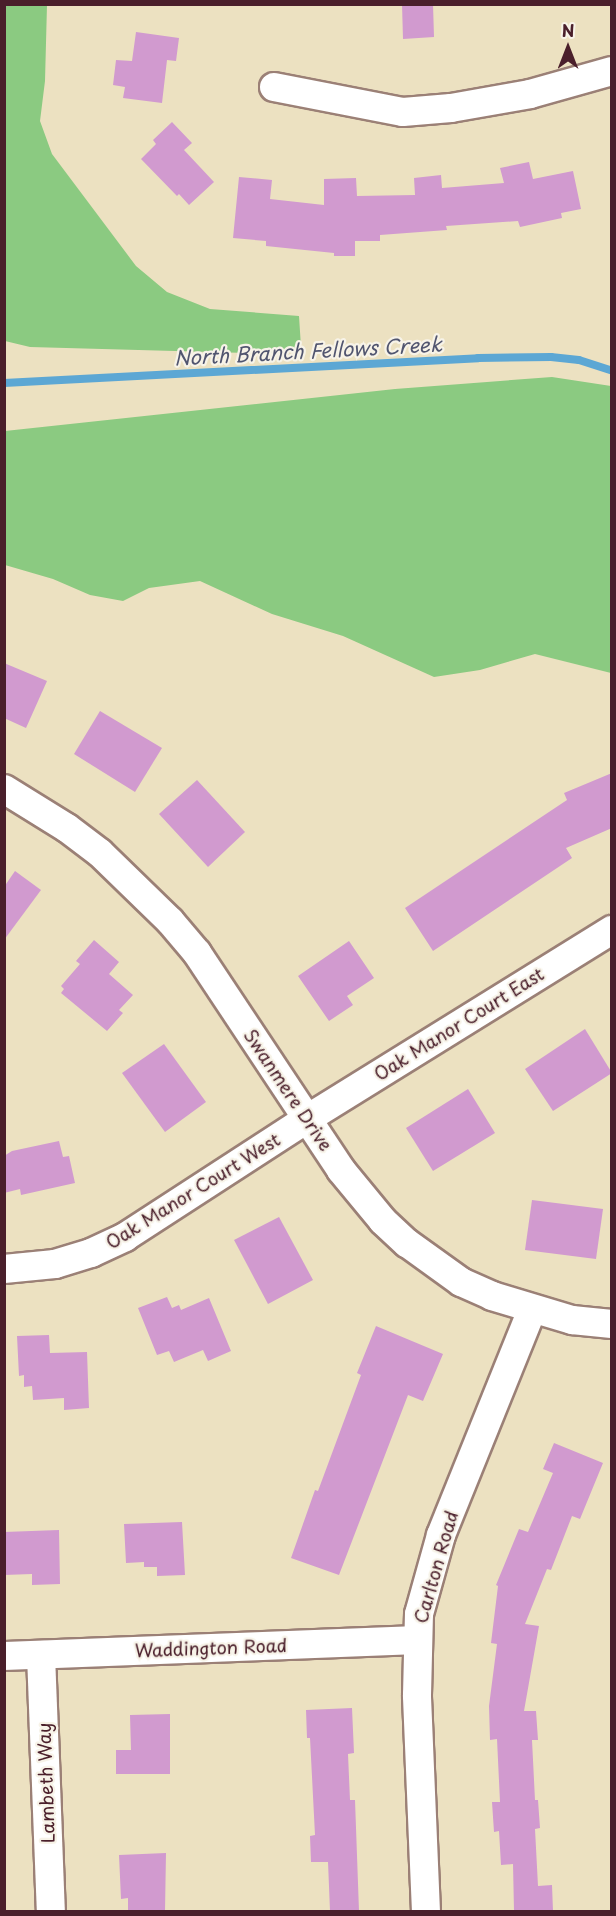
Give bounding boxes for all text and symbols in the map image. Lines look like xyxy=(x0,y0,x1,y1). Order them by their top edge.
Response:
north arrow xyxy=(538,18,598,78)
text: N xyxy=(562,18,574,42)
water label: North Branch Fellows Creek xyxy=(172,332,444,370)
street label: Oak Manor Court East xyxy=(369,962,549,1086)
street label: Swanmere Drive xyxy=(239,1025,337,1155)
street label: Oak Manor Court West xyxy=(101,1128,285,1254)
street label: Carlton Road xyxy=(410,1509,462,1625)
street label: Waddington Road xyxy=(135,1635,287,1661)
street label: Lambeth Way xyxy=(33,1723,59,1843)

